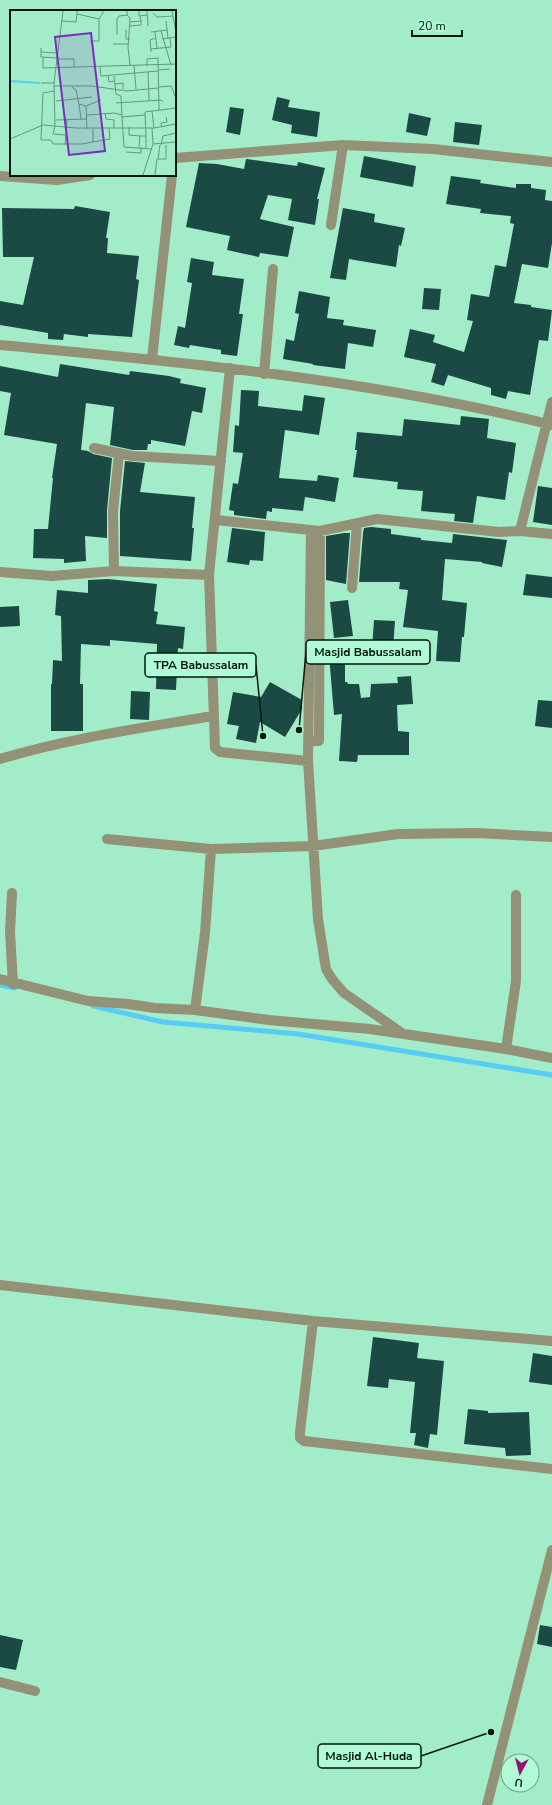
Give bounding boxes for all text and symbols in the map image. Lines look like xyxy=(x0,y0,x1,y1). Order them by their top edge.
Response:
inset map xyxy=(10,10,176,176)
scale bar xyxy=(412,12,462,38)
text: 20 m xyxy=(418,18,446,34)
callout: Masjid Babussalam xyxy=(306,640,430,664)
text: Masjid Babussalam xyxy=(314,644,422,660)
callout: TPA Babussalam xyxy=(145,653,256,677)
text: TPA Babussalam xyxy=(154,657,248,673)
callout: Masjid Al-Huda xyxy=(318,1744,421,1768)
text: Masjid Al-Huda xyxy=(325,1748,413,1764)
north arrow xyxy=(500,1753,540,1793)
text: U xyxy=(514,1774,524,1790)

